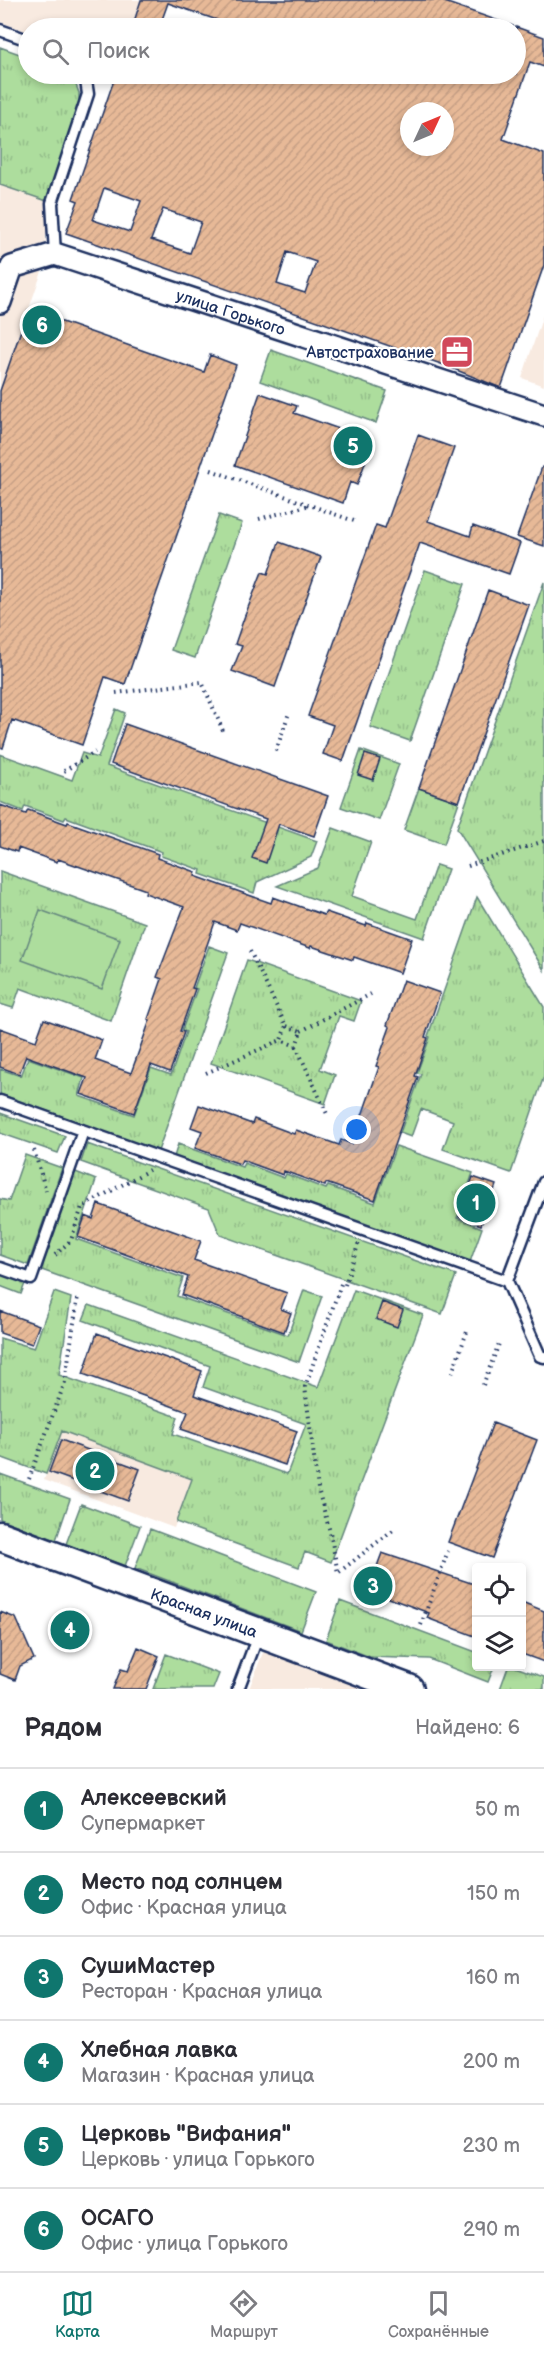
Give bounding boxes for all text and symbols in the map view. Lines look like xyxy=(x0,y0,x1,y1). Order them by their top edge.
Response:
search box xyxy=(18,18,526,84)
icon: search xyxy=(39,35,72,68)
text: Поиск xyxy=(87,38,150,65)
north arrow xyxy=(400,102,454,156)
street label: улица Горького xyxy=(173,287,287,340)
pin: 6 xyxy=(22,302,62,348)
office icon: Автострахование xyxy=(439,334,475,370)
place label: Автострахование xyxy=(306,344,434,363)
pin: 5 xyxy=(334,424,372,468)
your location xyxy=(342,1115,371,1144)
pin: 1 xyxy=(456,1180,496,1226)
pin: 2 xyxy=(76,1448,115,1494)
map controls xyxy=(472,1563,526,1671)
button: locate xyxy=(472,1563,526,1617)
pin: 3 xyxy=(354,1564,392,1608)
street label: Красная улица xyxy=(148,1585,260,1643)
pin: 4 xyxy=(50,1608,90,1652)
button: layers xyxy=(472,1617,526,1671)
text: Рядом xyxy=(24,1713,102,1744)
text: Найдено: 6 xyxy=(415,1716,520,1740)
text: Алексеевский xyxy=(81,1785,227,1812)
text: 1 xyxy=(39,1798,48,1822)
text: 50 m xyxy=(475,1798,520,1822)
text: Супермаркет xyxy=(81,1812,205,1836)
text: Место под солнцем xyxy=(81,1869,283,1896)
text: 2 xyxy=(38,1882,49,1906)
text: 150 m xyxy=(467,1882,520,1906)
text: Офис · Красная улица xyxy=(81,1896,287,1920)
text: СушиМастер xyxy=(81,1953,215,1980)
text: 3 xyxy=(38,1966,49,1990)
text: 160 m xyxy=(466,1966,520,1990)
text: Ресторан · Красная улица xyxy=(81,1980,322,2004)
text: Хлебная лавка xyxy=(81,2037,237,2064)
text: 4 xyxy=(38,2050,49,2074)
text: 200 m xyxy=(463,2050,520,2074)
text: Магазин · Красная улица xyxy=(81,2064,315,2088)
text: Церковь "Вифания" xyxy=(81,2121,291,2148)
text: 5 xyxy=(38,2134,49,2158)
text: 230 m xyxy=(463,2134,520,2158)
text: Церковь · улица Горького xyxy=(81,2148,315,2172)
text: ОСАГО xyxy=(81,2205,154,2232)
text: 6 xyxy=(37,2218,50,2242)
text: 290 m xyxy=(463,2218,520,2242)
text: Офис · улица Горького xyxy=(81,2232,288,2256)
tab: Карта xyxy=(55,2287,100,2342)
tab: Маршрут xyxy=(210,2287,278,2342)
tab: Сохранённые xyxy=(388,2287,489,2342)

